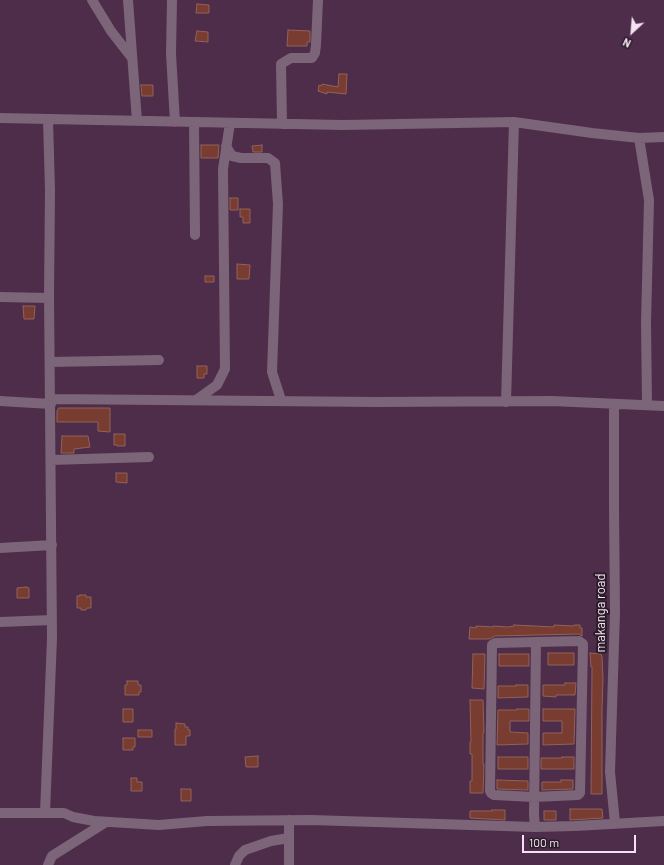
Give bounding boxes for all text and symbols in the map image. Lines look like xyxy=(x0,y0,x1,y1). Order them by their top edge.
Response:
north arrow xyxy=(612,12,652,52)
text: N xyxy=(620,36,633,51)
street label: makanga road xyxy=(593,573,609,653)
scale bar xyxy=(524,827,638,853)
text: 100 m xyxy=(529,835,559,849)

